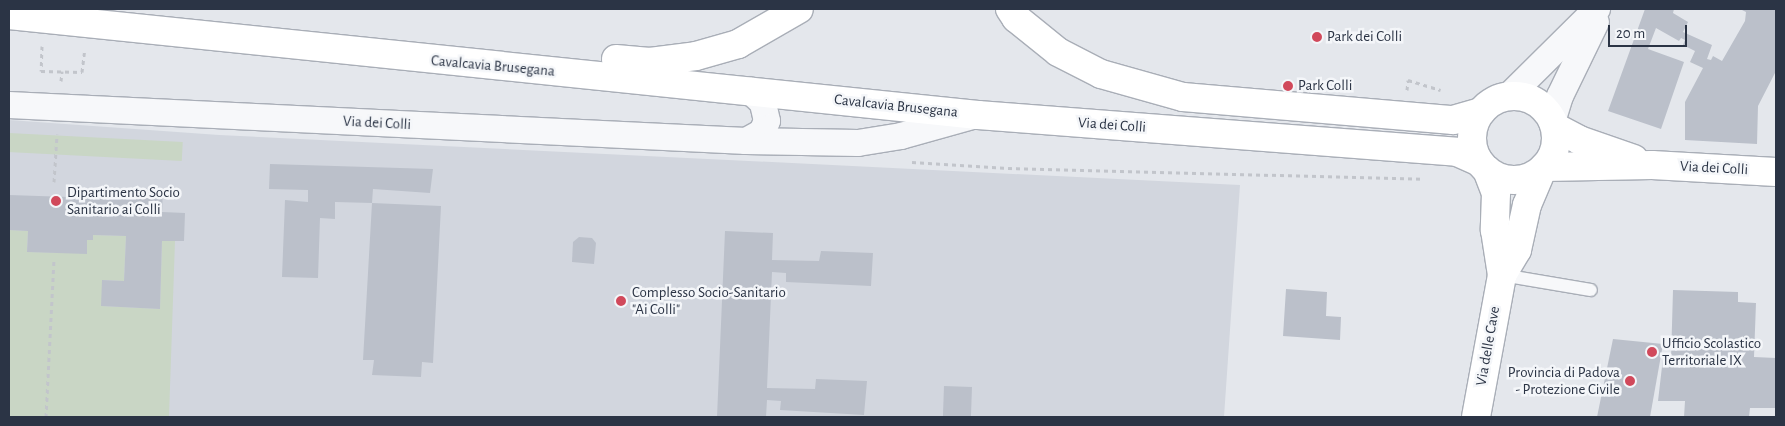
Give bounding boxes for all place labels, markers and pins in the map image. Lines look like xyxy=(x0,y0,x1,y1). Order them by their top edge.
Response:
place label: Park dei Colli xyxy=(1327,28,1402,46)
marker: Park dei Colli xyxy=(1311,31,1323,43)
place label: Park Colli xyxy=(1298,77,1352,95)
marker: Park Colli xyxy=(1282,80,1294,92)
place label: Dipartimento Socio Sanitario ai Colli xyxy=(67,183,180,218)
marker: Dipartimento Socio Sanitario ai Colli xyxy=(49,194,63,208)
place label: Complesso Socio-Sanitario "Ai Colli" xyxy=(632,283,786,318)
marker: Complesso Socio-Sanitario "Ai Colli" xyxy=(614,294,628,308)
place label: Ufficio Scolastico Territoriale IX xyxy=(1662,334,1761,369)
marker: Ufficio Scolastico Territoriale IX xyxy=(1646,346,1658,358)
place label: Provincia di Padova - Protezione Civile xyxy=(1508,363,1620,398)
marker: Provincia di Padova - Protezione Civile xyxy=(1624,375,1636,387)

